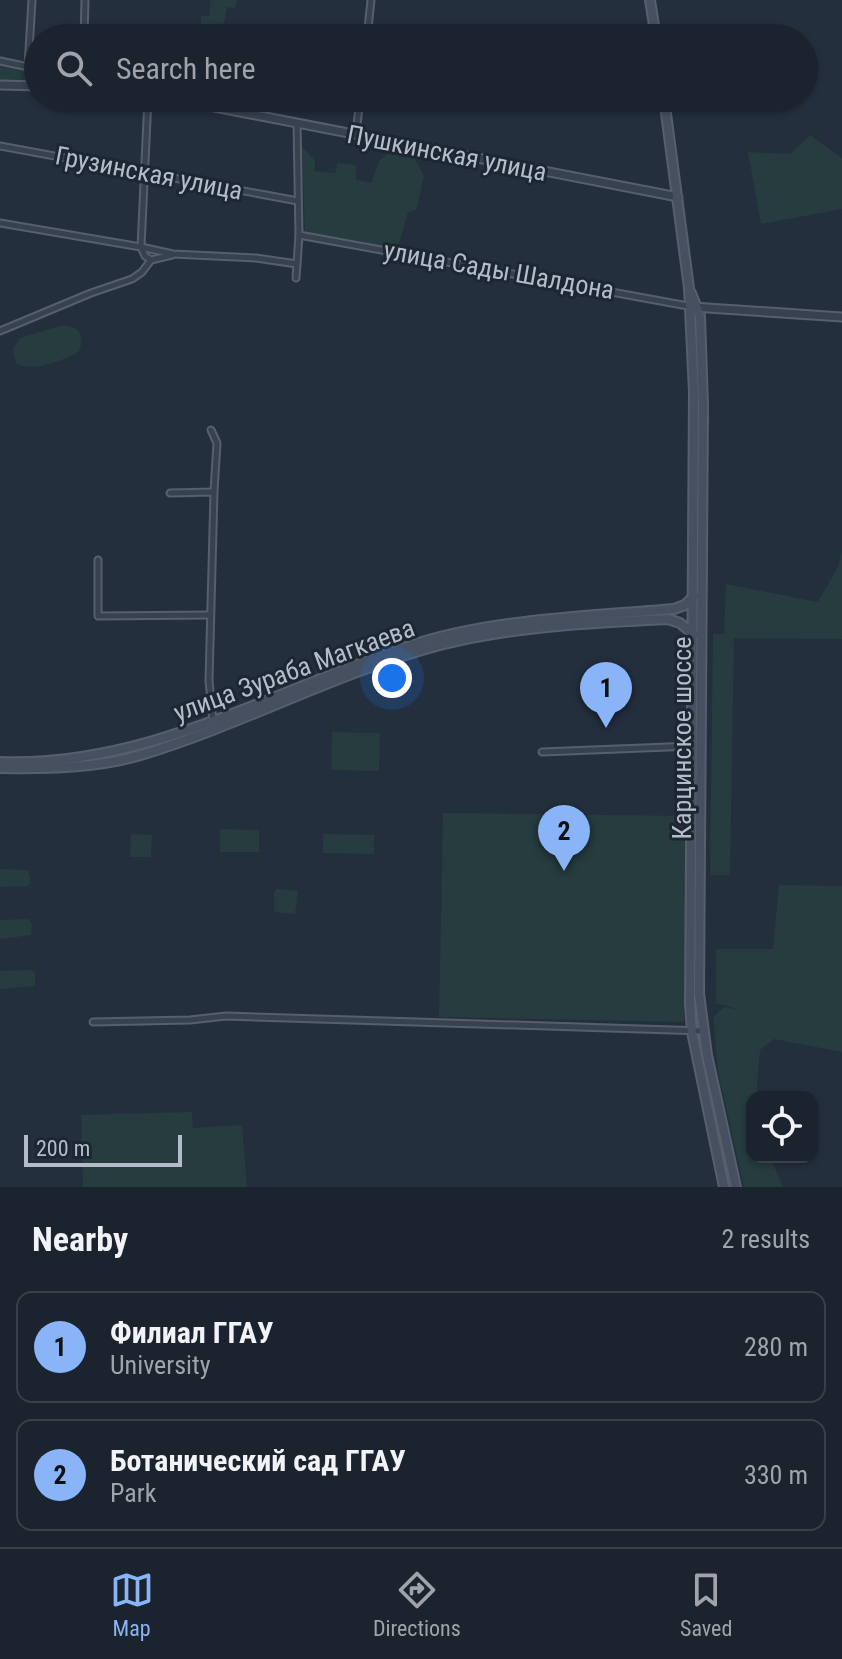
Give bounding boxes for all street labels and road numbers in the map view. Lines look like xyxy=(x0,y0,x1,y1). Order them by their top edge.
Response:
street label: Пушкинская улица xyxy=(345,119,549,187)
street label: Грузинская улица xyxy=(53,140,245,206)
street label: улица Сады Шалдона xyxy=(382,235,616,305)
street label: улица Зураба Магкаева xyxy=(170,612,418,728)
street label: Карцинское шоссе xyxy=(667,637,697,839)

